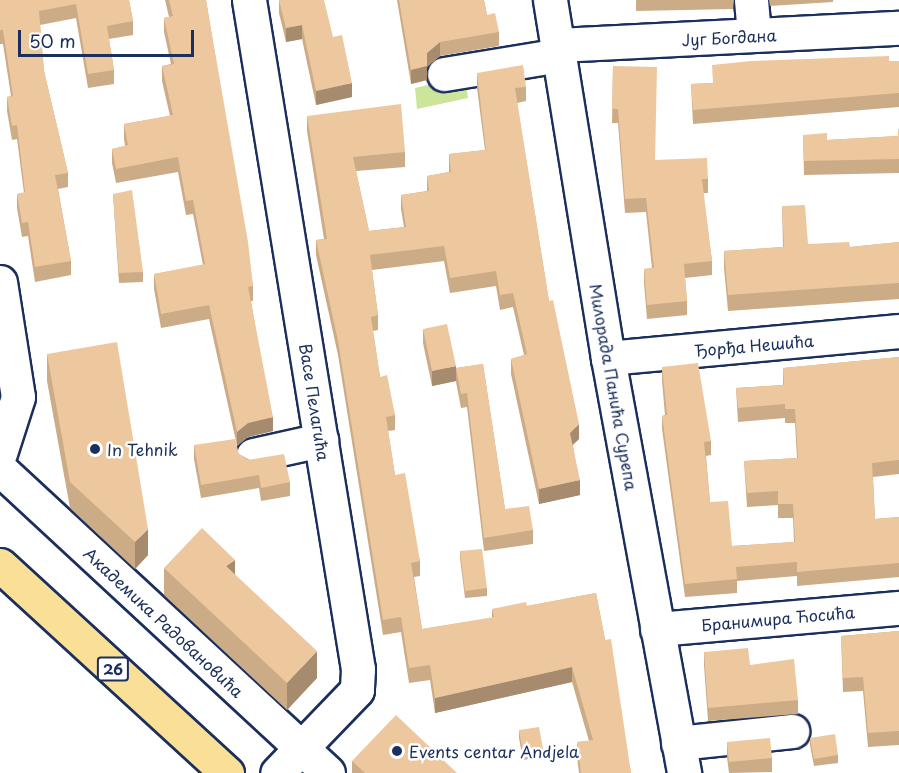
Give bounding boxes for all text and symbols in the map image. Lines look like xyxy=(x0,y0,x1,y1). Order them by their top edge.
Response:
scale bar xyxy=(21,18,196,56)
street label: Југ Богдана xyxy=(680,25,778,49)
text: 50 m xyxy=(29,27,76,54)
street label: Милорада Панића Сурепа xyxy=(586,281,642,493)
street label: Ђорђа Нешића xyxy=(693,330,815,360)
street label: Васе Пелагића xyxy=(296,342,334,462)
place label: In Tehnik xyxy=(107,439,178,459)
marker: In Tehnik xyxy=(88,442,102,456)
street label: Академика Радовановића xyxy=(80,543,248,701)
street label: Бранимира Ћосића xyxy=(700,602,856,634)
road number: 26 xyxy=(96,657,130,681)
place label: Events centar Andjela xyxy=(409,741,579,761)
marker: Events centar Andjela xyxy=(390,744,404,758)

